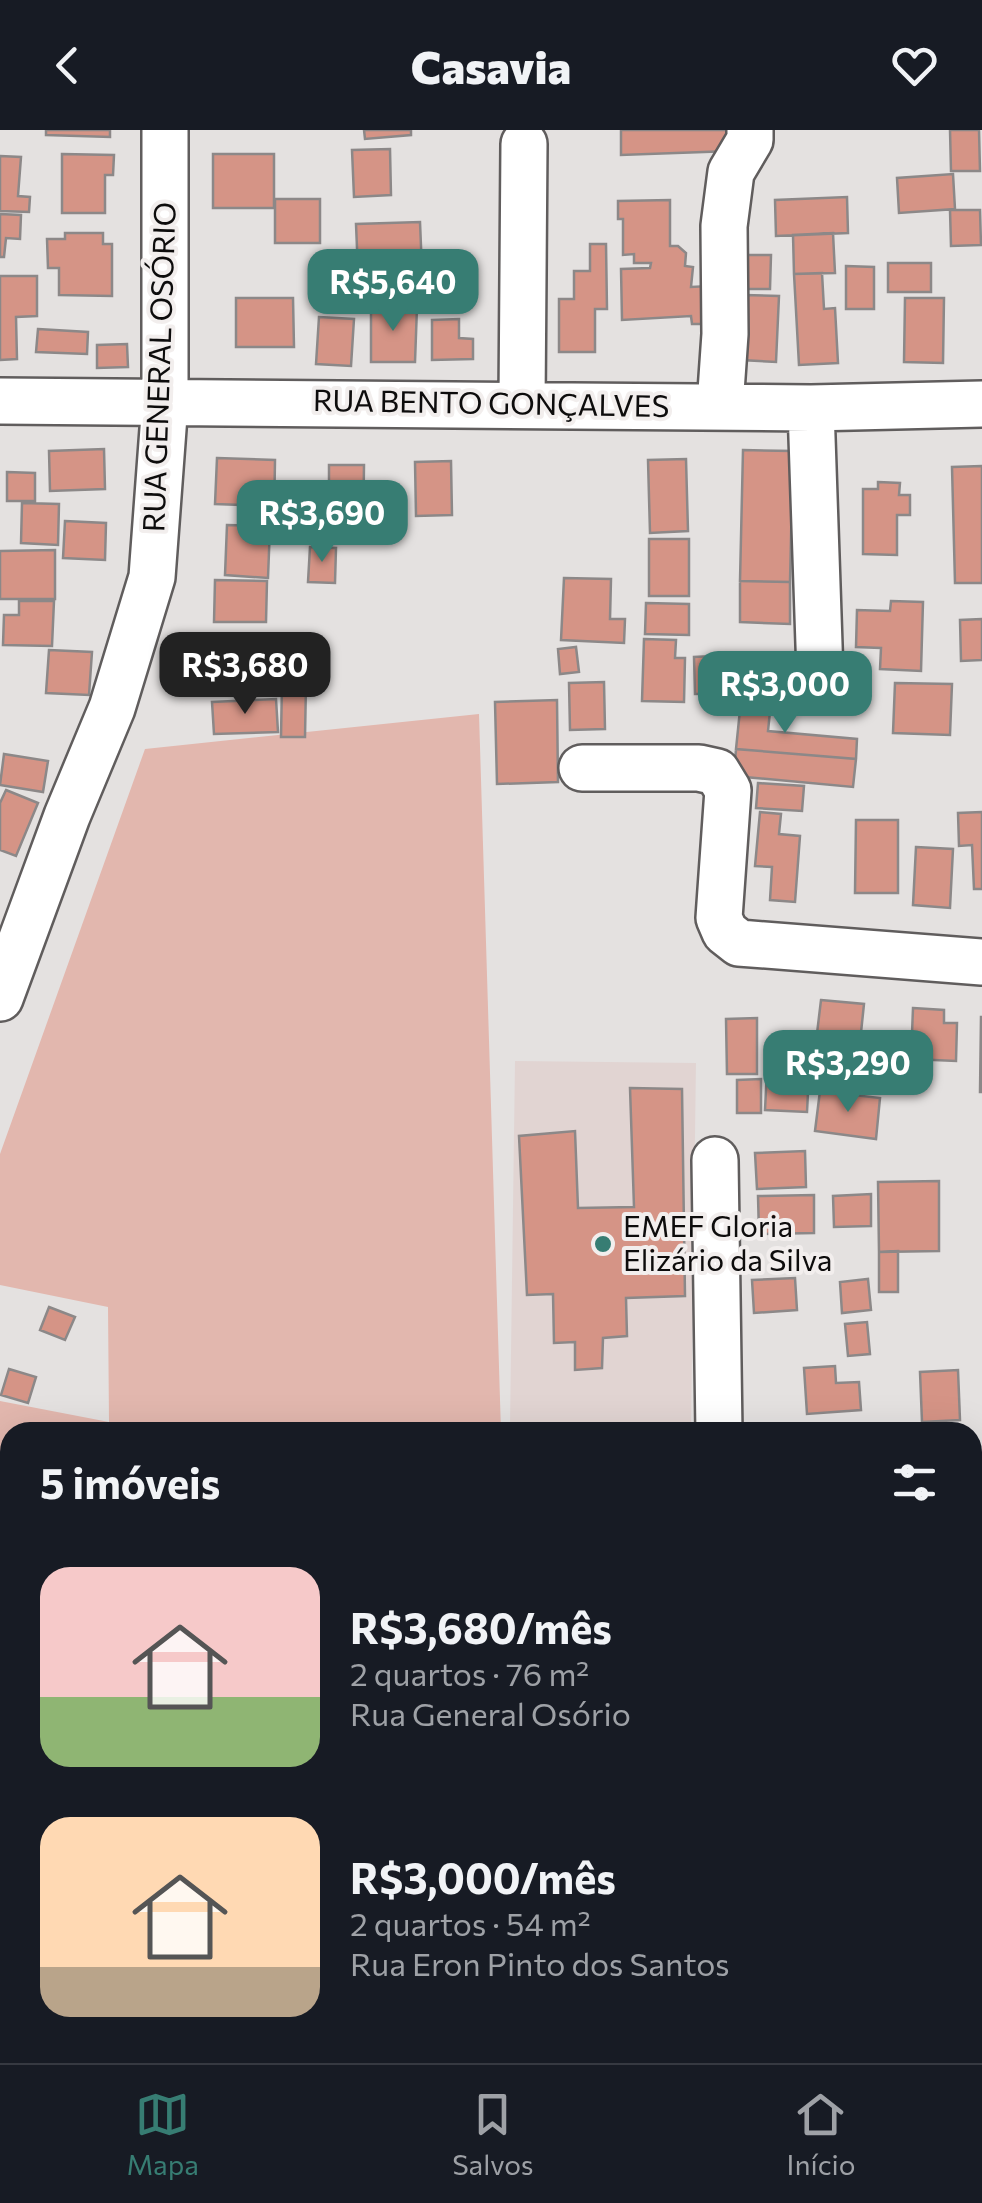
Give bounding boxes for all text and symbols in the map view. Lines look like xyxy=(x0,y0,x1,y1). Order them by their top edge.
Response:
icon: back xyxy=(40,38,95,93)
text: Casavia xyxy=(411,38,571,93)
icon: heart xyxy=(887,38,942,93)
street label: RUA GENERAL OSÓRIO xyxy=(133,201,182,533)
pin: R$5,640 xyxy=(301,249,485,334)
text: R$5,640 xyxy=(330,261,456,301)
street label: RUA BENTO GONÇALVES xyxy=(313,380,670,423)
pin: R$3,690 xyxy=(230,480,414,565)
text: R$3,690 xyxy=(259,492,385,532)
pin: R$3,680 xyxy=(153,632,337,717)
text: R$3,680 xyxy=(181,644,309,684)
pin: R$3,000 xyxy=(693,651,877,736)
text: R$3,000 xyxy=(720,663,850,703)
pin: R$3,290 xyxy=(756,1030,940,1115)
text: R$3,290 xyxy=(785,1042,911,1082)
place label: EMEF Gloria Elizário da Silva xyxy=(623,1206,832,1277)
marker: EMEF Gloria Elizário da Silva xyxy=(592,1233,614,1255)
icon: filters xyxy=(887,1455,942,1510)
text: 5 imóveis xyxy=(40,1456,220,1508)
text: R$3,680/mês xyxy=(350,1601,612,1653)
icon: home xyxy=(120,1607,240,1727)
text: 2 quartos · 76 m² xyxy=(350,1653,589,1693)
text: Rua General Osório xyxy=(350,1693,631,1733)
text: R$3,000/mês xyxy=(350,1851,616,1903)
icon: home xyxy=(120,1857,240,1977)
text: 2 quartos · 54 m² xyxy=(350,1903,591,1943)
text: Rua Eron Pinto dos Santos xyxy=(350,1943,730,1983)
tab: Mapa xyxy=(127,2087,199,2181)
tab: Salvos xyxy=(452,2087,533,2181)
tab: Início xyxy=(787,2087,855,2181)

